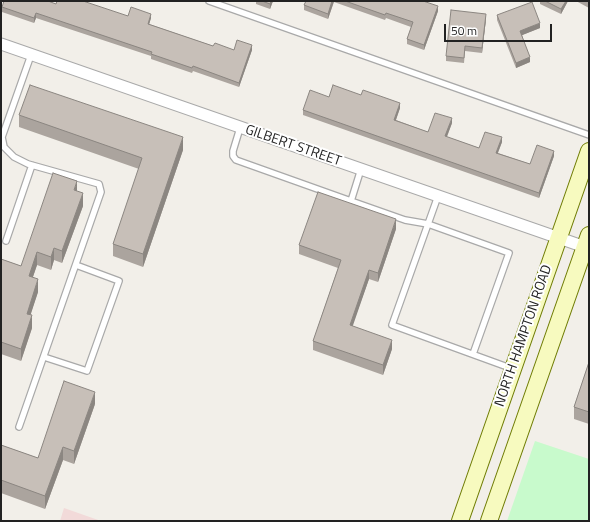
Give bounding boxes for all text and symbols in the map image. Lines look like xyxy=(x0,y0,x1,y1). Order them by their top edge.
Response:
scale bar xyxy=(446,16,554,42)
text: 50 m xyxy=(451,21,477,40)
street label: GILBERT STREET xyxy=(243,122,343,170)
street label: NORTH HAMPTON ROAD xyxy=(492,263,556,409)

